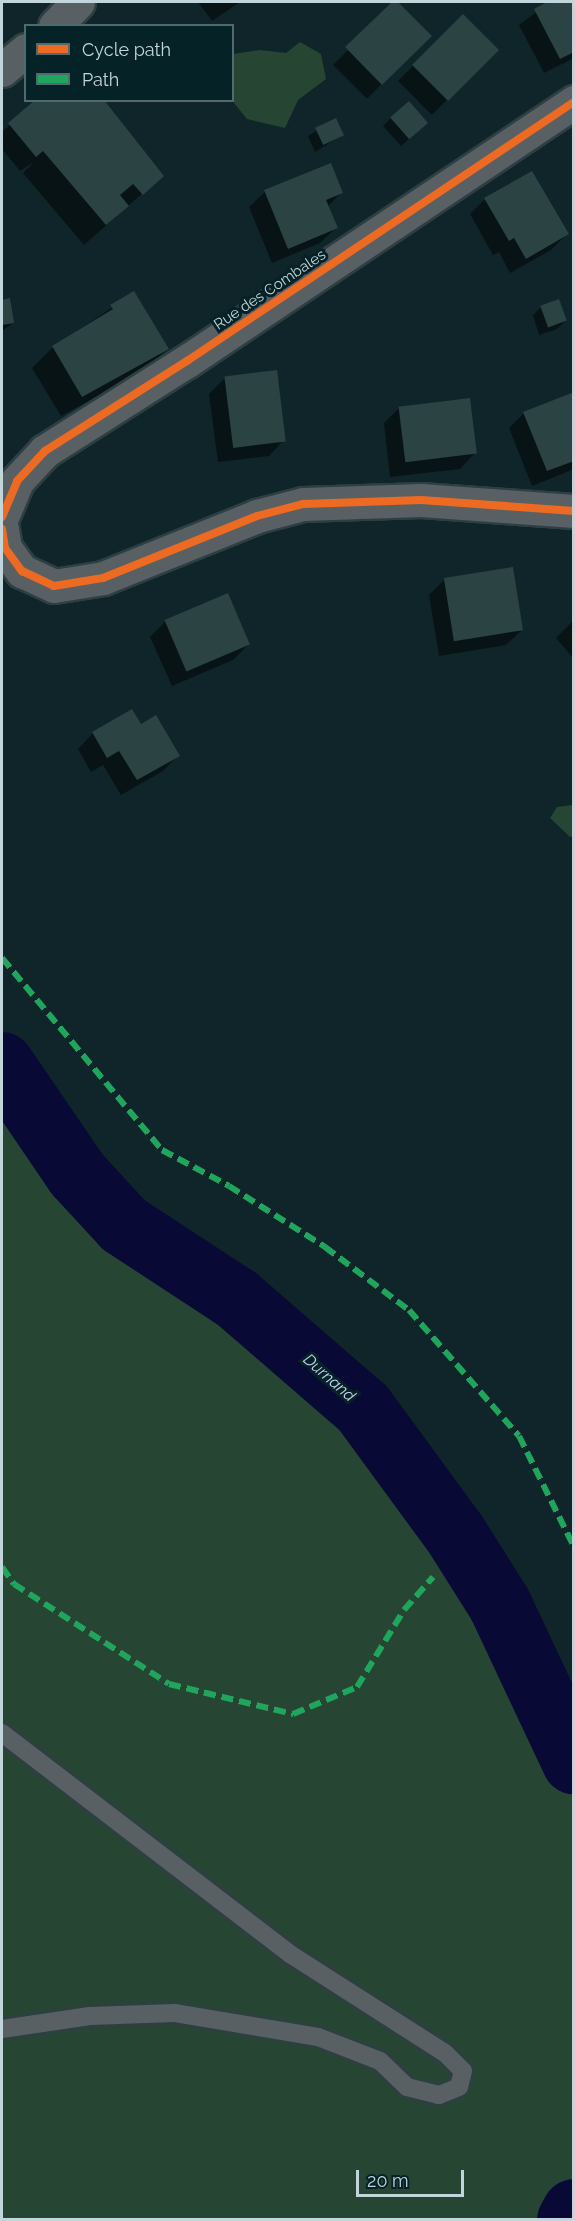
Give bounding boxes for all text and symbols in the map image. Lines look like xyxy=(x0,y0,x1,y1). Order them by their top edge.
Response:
legend xyxy=(24,24,234,102)
text: Cycle path xyxy=(82,39,171,60)
text: Path xyxy=(82,69,119,90)
street label: Rue des Combales xyxy=(211,246,329,334)
water label: Durnand xyxy=(299,1350,359,1406)
scale bar xyxy=(359,2158,467,2196)
text: 20 m xyxy=(367,2170,409,2191)

